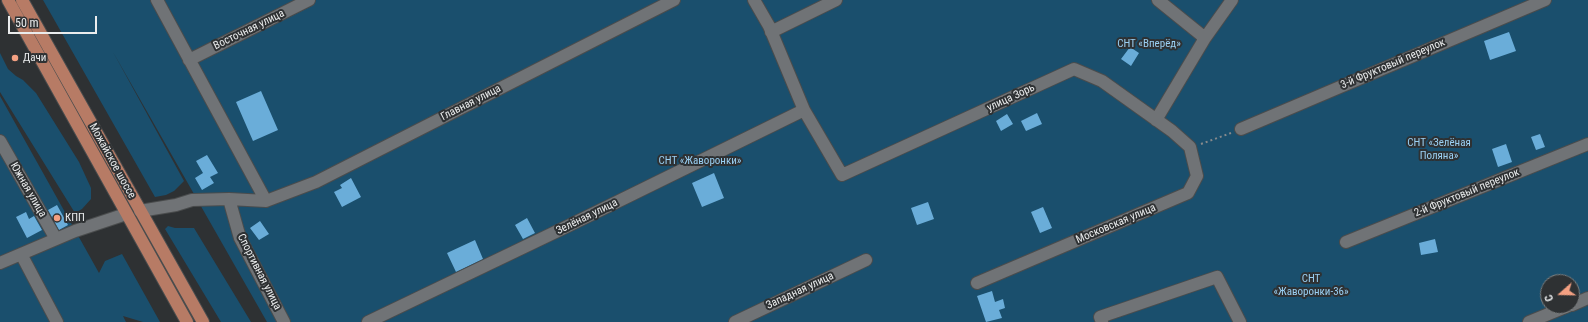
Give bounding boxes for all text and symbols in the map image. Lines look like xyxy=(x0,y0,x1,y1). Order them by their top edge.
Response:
street label: Восточная улица xyxy=(211,7,287,53)
scale bar xyxy=(10,8,99,34)
text: 50 m xyxy=(15,16,39,30)
street label: 3-й Фруктовый переулок xyxy=(1339,36,1447,92)
park label: СНТ «Вперёд» xyxy=(1117,37,1181,51)
place label: Дачи xyxy=(23,51,46,65)
marker: Дачи xyxy=(10,53,20,63)
street label: улица Зорь xyxy=(985,81,1037,115)
street label: Главная улица xyxy=(439,82,503,124)
street label: Можайское шоссе xyxy=(86,121,138,201)
park label: СНТ «Зелёная Поляна» xyxy=(1407,136,1471,162)
park label: СНТ «Жаворонки» xyxy=(659,154,741,168)
street label: Южная улица xyxy=(7,160,49,220)
street label: 2-й Фруктовый переулок xyxy=(1413,166,1521,220)
street label: Зелёная улица xyxy=(554,196,620,238)
street label: Московская улица xyxy=(1074,201,1158,247)
place label: КПП xyxy=(65,211,85,225)
marker: КПП xyxy=(52,213,62,223)
street label: Спортивная улица xyxy=(234,232,284,312)
street label: Западная улица xyxy=(764,270,836,312)
park label: СНТ «Жаворонки-36» xyxy=(1273,272,1349,298)
north arrow xyxy=(1540,274,1580,314)
text: С xyxy=(1542,293,1556,303)

